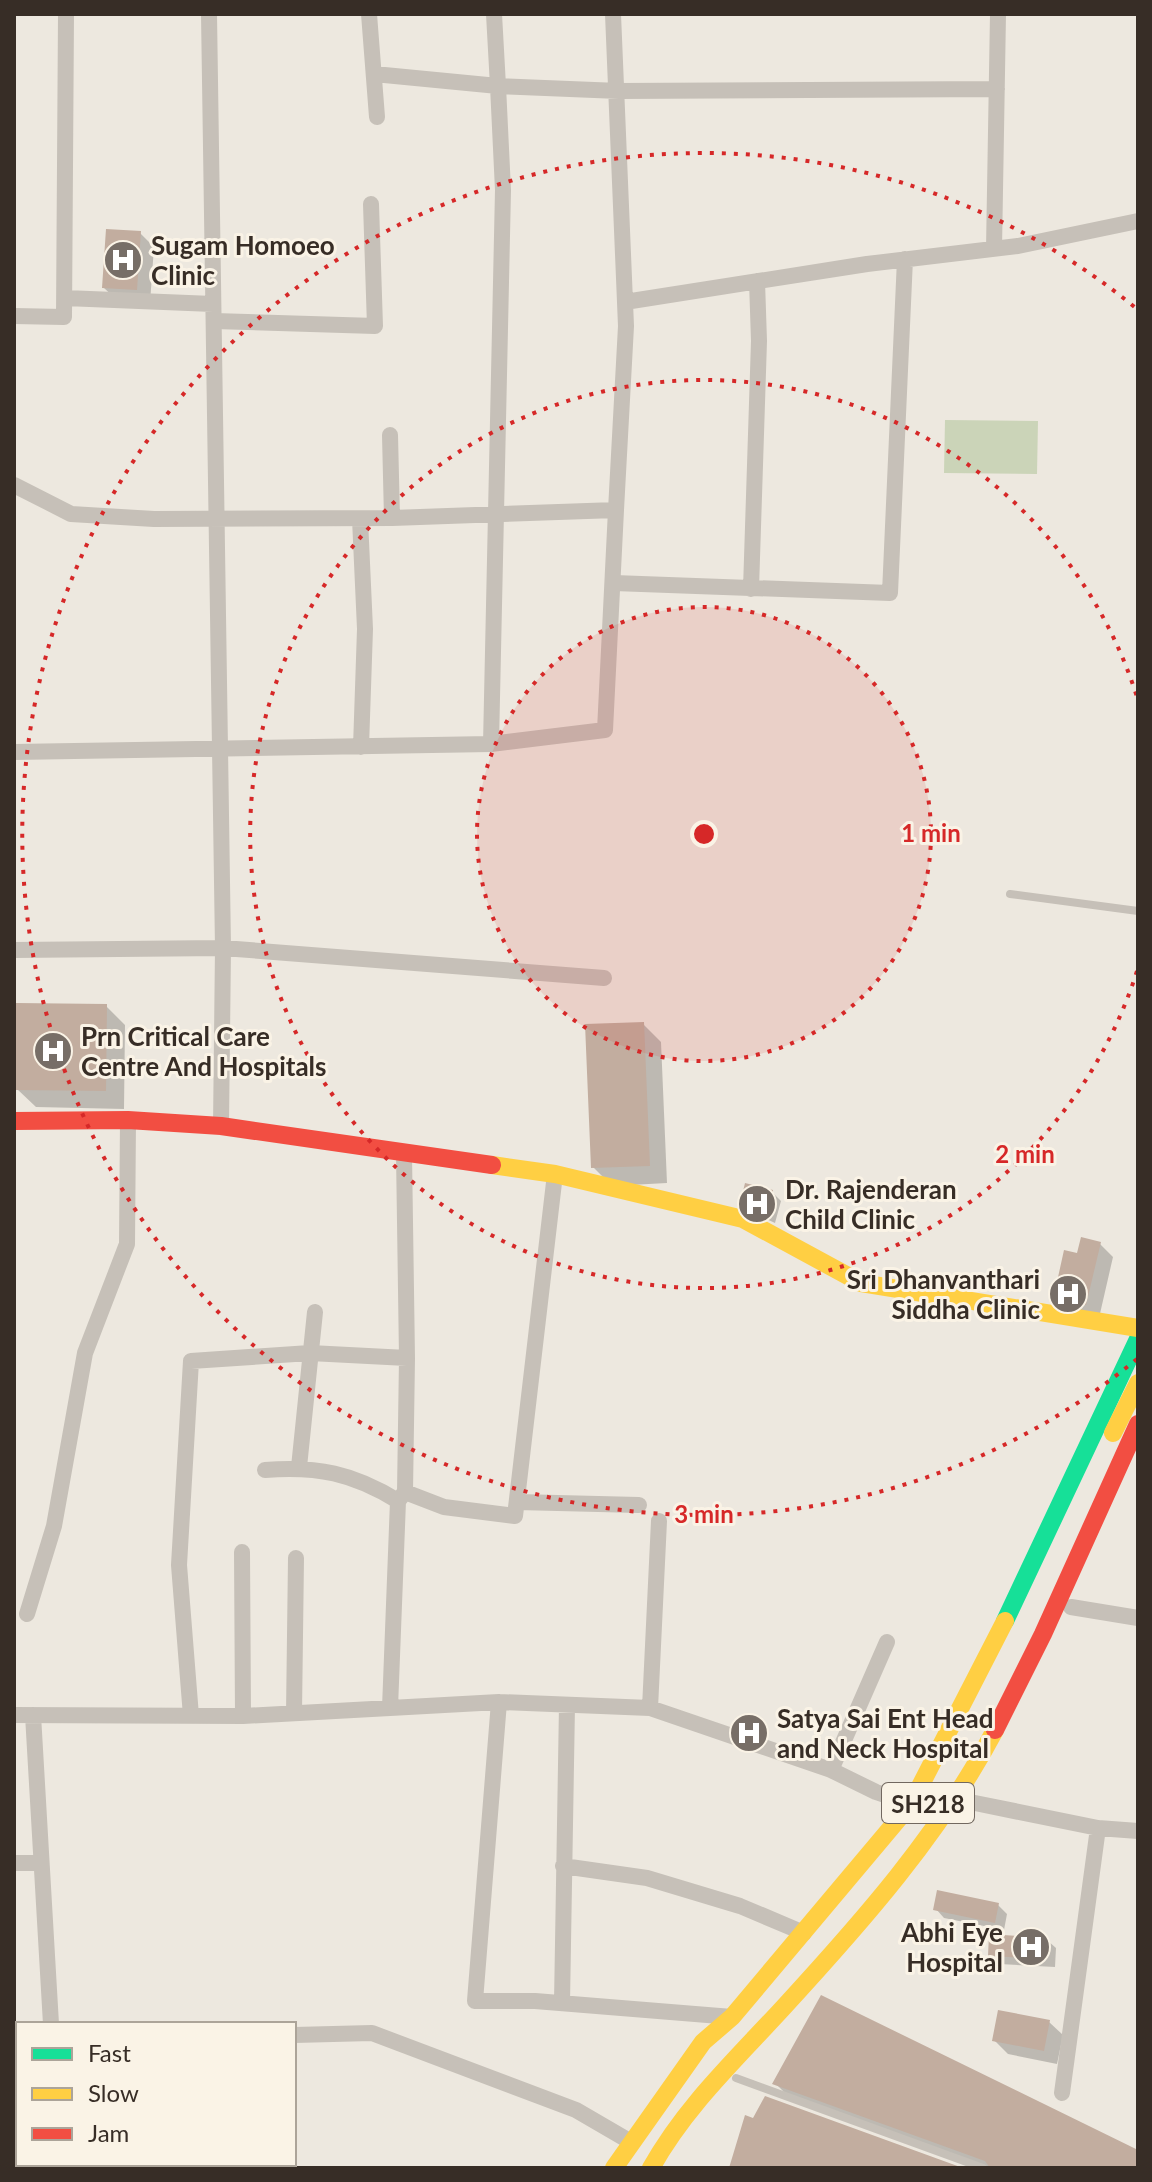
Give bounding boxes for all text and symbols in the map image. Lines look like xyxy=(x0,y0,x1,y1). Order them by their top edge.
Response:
place label: Sugam Homoeo Clinic xyxy=(151,229,335,291)
hospital icon: Sugam Homoeo Clinic xyxy=(102,239,144,281)
text: 1 min xyxy=(901,818,961,847)
centre of rings xyxy=(690,820,718,848)
place label: Prn Critical Care Centre And Hospitals xyxy=(81,1020,327,1082)
hospital icon: Prn Critical Care Centre And Hospitals xyxy=(32,1030,74,1072)
text: 2 min xyxy=(995,1139,1055,1168)
place label: Dr. Rajenderan Child Clinic xyxy=(785,1173,957,1235)
hospital icon: Dr. Rajenderan Child Clinic xyxy=(736,1183,778,1225)
place label: Sri Dhanvanthari Siddha Clinic xyxy=(847,1263,1040,1325)
hospital icon: Sri Dhanvanthari Siddha Clinic xyxy=(1047,1273,1089,1315)
text: 3 min xyxy=(674,1499,734,1528)
place label: Satya Sai Ent Head and Neck Hospital xyxy=(777,1702,994,1764)
hospital icon: Satya Sai Ent Head and Neck Hospital xyxy=(728,1712,770,1754)
road number: SH218 xyxy=(882,1783,974,1823)
place label: Abhi Eye Hospital xyxy=(900,1916,1003,1978)
hospital icon: Abhi Eye Hospital xyxy=(1010,1926,1052,1968)
legend xyxy=(16,2022,296,2166)
text: Fast xyxy=(88,2038,131,2067)
text: Slow xyxy=(88,2078,139,2107)
text: Jam xyxy=(88,2118,129,2147)

